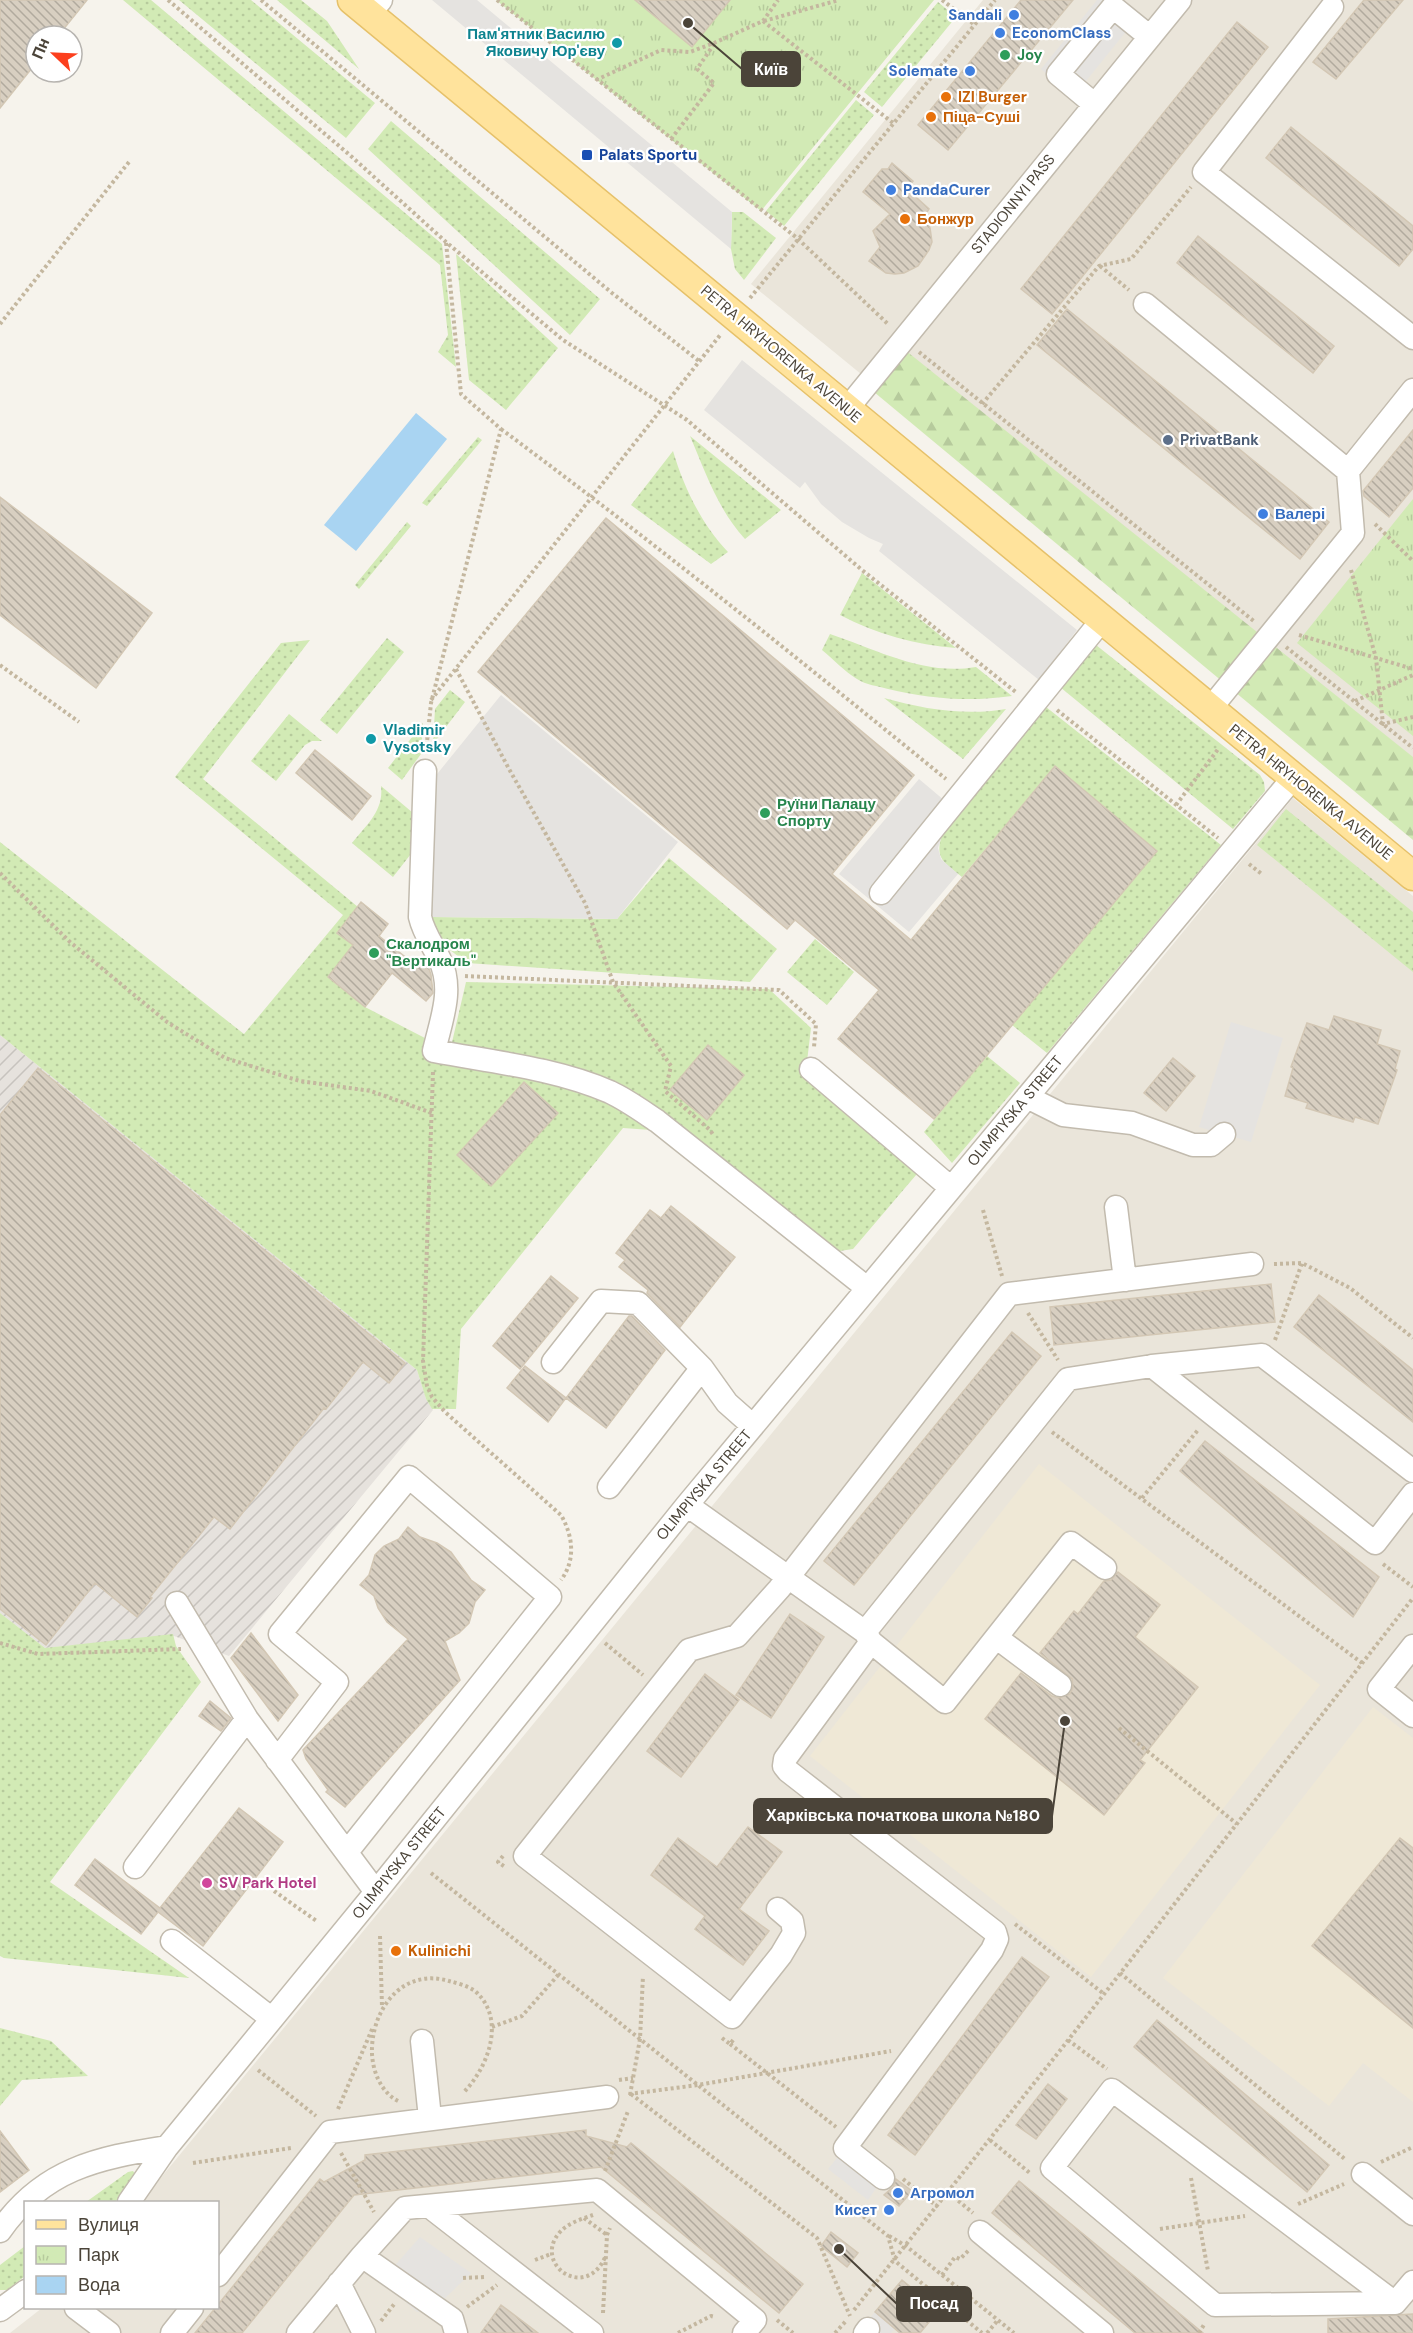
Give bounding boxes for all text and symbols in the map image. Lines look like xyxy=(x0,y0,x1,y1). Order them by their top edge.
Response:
place label: Sandali xyxy=(948,5,1002,25)
marker: Sandali xyxy=(1007,8,1021,22)
place label: EconomClass xyxy=(1012,23,1111,43)
north arrow xyxy=(24,24,84,84)
place label: Пам'ятник Василю Яковичу Юр'єву xyxy=(467,24,606,61)
marker: EconomClass xyxy=(993,26,1007,40)
text: Пн xyxy=(27,34,54,62)
marker: Пам'ятник Василю Яковичу Юр'єву xyxy=(610,36,624,50)
place label: Joy xyxy=(1017,45,1043,65)
marker: Joy xyxy=(998,48,1012,62)
callout: Київ xyxy=(742,52,800,86)
text: Київ xyxy=(754,59,788,80)
place label: Solemate xyxy=(889,61,958,81)
marker: Solemate xyxy=(963,64,977,78)
place label: IZI Burger xyxy=(958,87,1027,107)
marker: IZI Burger xyxy=(939,90,953,104)
place label: Піца-Суші xyxy=(943,107,1020,127)
marker: Піца-Суші xyxy=(924,110,938,124)
place label: Palats Sportu xyxy=(599,145,697,165)
marker: Palats Sportu xyxy=(580,148,594,162)
street label: STADIONNYI PASS xyxy=(967,150,1060,258)
place label: PandaCurer xyxy=(903,180,990,200)
marker: PandaCurer xyxy=(884,183,898,197)
place label: Бонжур xyxy=(917,209,974,229)
marker: Бонжур xyxy=(898,212,912,226)
street label: PETRA HRYHORENKA AVENUE xyxy=(697,281,865,427)
place label: PrivatBank xyxy=(1180,430,1259,450)
marker: PrivatBank xyxy=(1161,433,1175,447)
place label: Валері xyxy=(1275,504,1325,524)
marker: Валері xyxy=(1256,507,1270,521)
place label: Vladimir Vysotsky xyxy=(383,720,451,757)
street label: PETRA HRYHORENKA АVENUE xyxy=(1225,720,1397,864)
marker: Vladimir Vysotsky xyxy=(364,732,378,746)
place label: Руїни Палацу Спорту xyxy=(777,794,877,831)
marker: Руїни Палацу Спорту xyxy=(758,806,772,820)
place label: Скалодром "Вертикаль" xyxy=(386,934,476,971)
marker: Скалодром "Вертикаль" xyxy=(367,946,381,960)
street label: OLIMPIYSKA STREET xyxy=(963,1052,1067,1170)
street label: OLIMPIYSKA STREET xyxy=(652,1426,756,1544)
callout: Харківська початкова школа №180 xyxy=(754,1799,1052,1833)
street label: OLIMPIYSKA STREET xyxy=(348,1803,450,1923)
text: Харківська початкова школа №180 xyxy=(766,1805,1040,1826)
place label: SV Park Hotel xyxy=(219,1873,317,1893)
marker: SV Park Hotel xyxy=(200,1876,214,1890)
place label: Kulinichi xyxy=(408,1941,471,1961)
marker: Kulinichi xyxy=(389,1944,403,1958)
place label: Агромол xyxy=(910,2183,974,2203)
marker: Агромол xyxy=(891,2186,905,2200)
place label: Кисет xyxy=(835,2200,877,2220)
legend xyxy=(24,2201,219,2309)
marker: Кисет xyxy=(882,2203,896,2217)
text: Вулиця xyxy=(78,2213,139,2237)
text: Парк xyxy=(78,2243,119,2267)
text: Вода xyxy=(78,2273,121,2297)
callout: Посад xyxy=(897,2287,971,2321)
text: Посад xyxy=(909,2293,959,2314)

